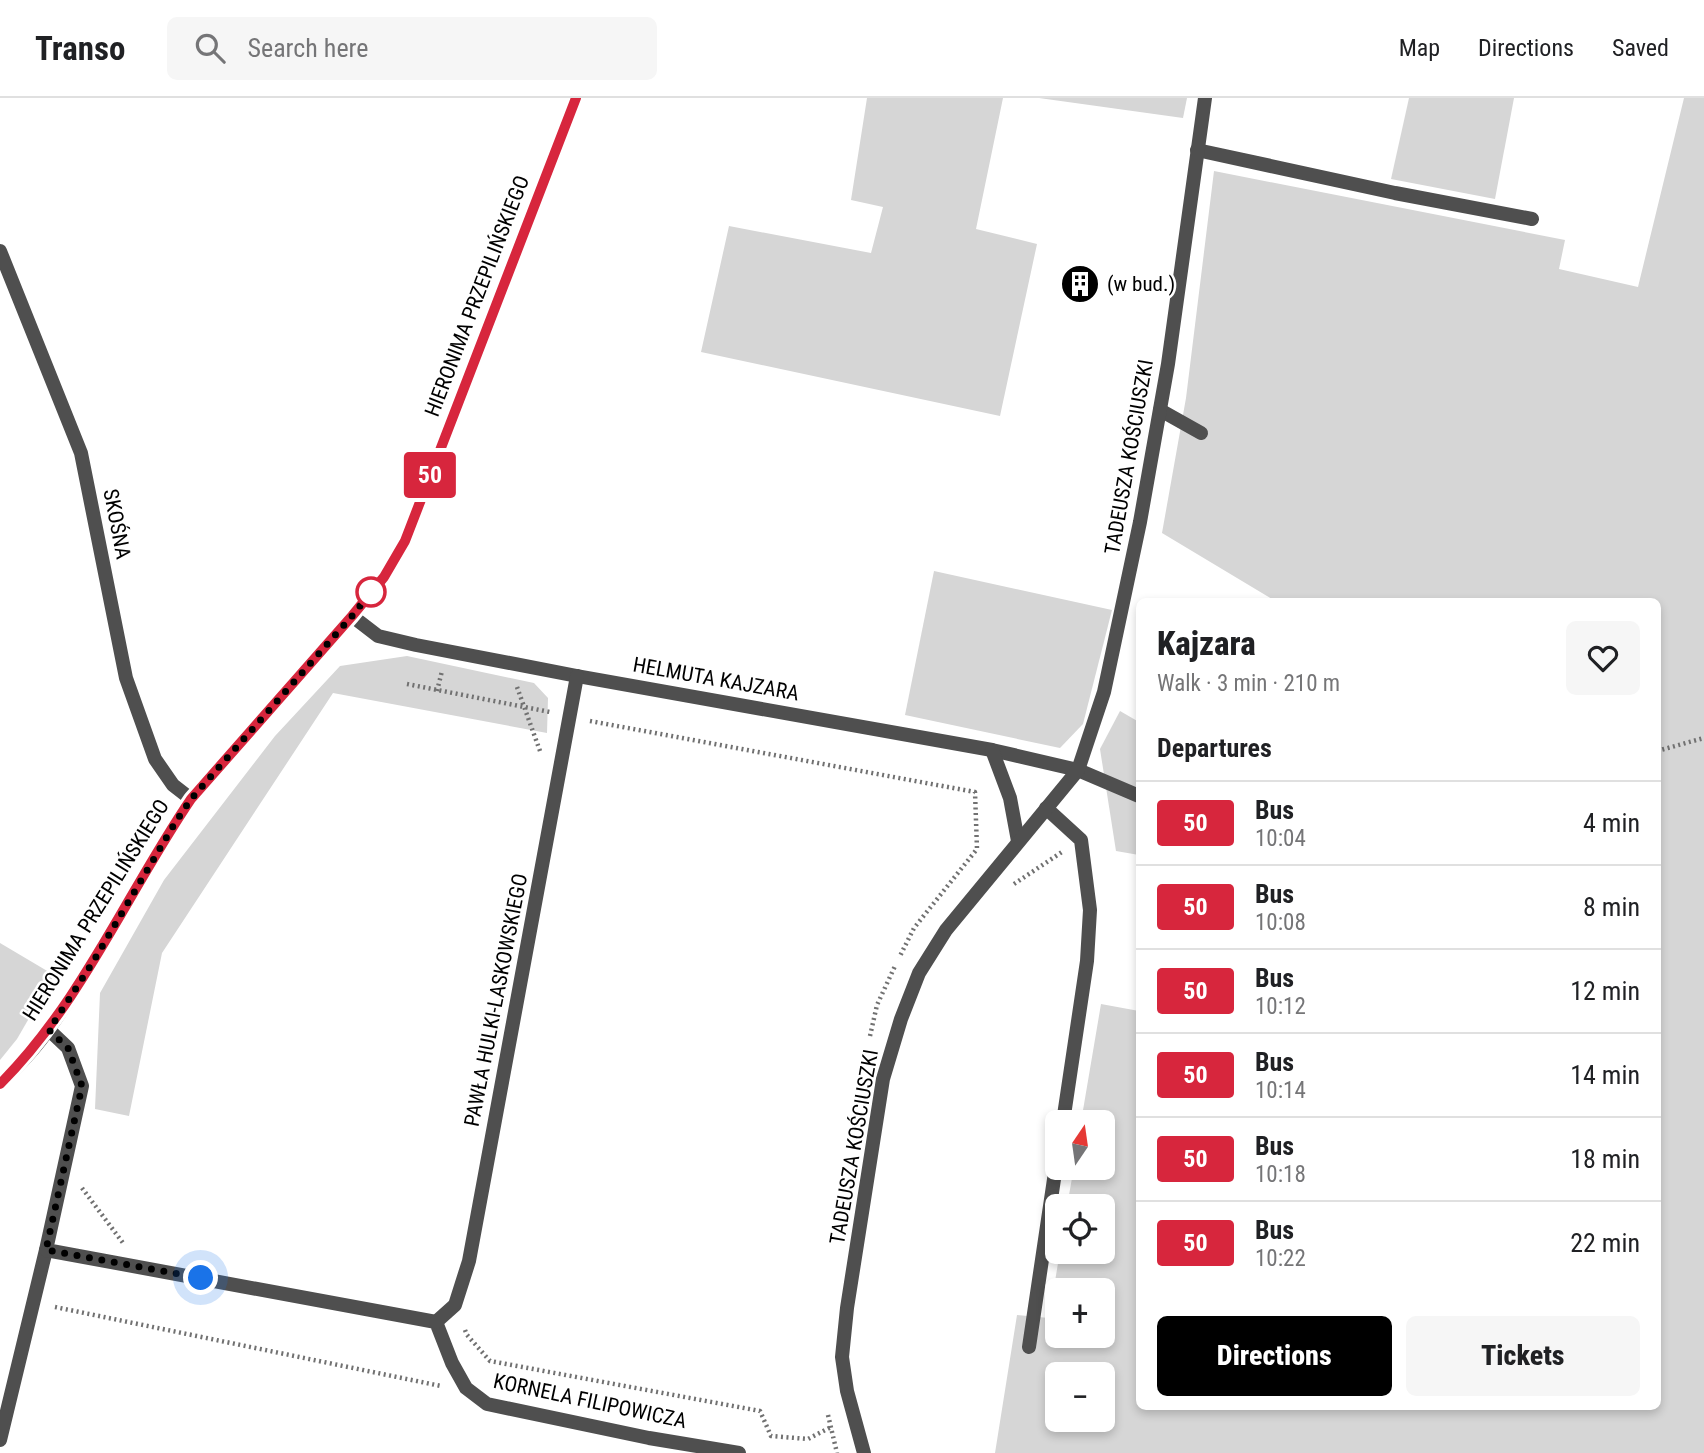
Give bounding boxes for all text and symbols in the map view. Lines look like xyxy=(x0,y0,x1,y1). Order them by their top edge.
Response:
search box xyxy=(167,17,657,80)
text: Transo xyxy=(35,29,125,68)
icon: search xyxy=(191,29,229,67)
text: Search here xyxy=(247,33,368,63)
text: Map xyxy=(1399,34,1440,62)
text: Directions xyxy=(1478,34,1574,62)
text: Saved xyxy=(1612,34,1669,62)
street label: HIERONIMA PRZEPILIŃSKIEGO xyxy=(420,172,534,420)
building icon: (w bud.) xyxy=(1059,263,1101,305)
place label: (w bud.) xyxy=(1107,272,1175,296)
street label: TADEUSZA KOŚCIUSZKI xyxy=(1100,358,1158,556)
line badge: 50 xyxy=(398,452,462,498)
text: 50 xyxy=(418,461,442,489)
street label: SKOŚNA xyxy=(98,487,136,561)
unlabelled marker xyxy=(356,577,386,607)
button: heart xyxy=(1566,621,1640,695)
text: Kajzara xyxy=(1157,624,1256,663)
street label: HELMUTA KAJZARA xyxy=(631,653,801,705)
text: Walk · 3 min · 210 m xyxy=(1157,670,1340,697)
text: Departures xyxy=(1157,733,1272,763)
street label: HIERONIMA PRZEPILIŃSKIEGO xyxy=(18,795,174,1025)
text: Bus xyxy=(1255,795,1294,825)
text: 4 min xyxy=(1583,808,1640,838)
text: 50 xyxy=(1183,809,1208,837)
text: 10:04 xyxy=(1255,825,1306,852)
street label: PAWŁA HULKI-LASKOWSKIEGO xyxy=(460,871,532,1129)
text: Bus xyxy=(1255,879,1294,909)
text: 8 min xyxy=(1583,892,1640,922)
text: 50 xyxy=(1183,893,1208,921)
text: 10:08 xyxy=(1255,909,1306,936)
text: Bus xyxy=(1255,963,1294,993)
text: 12 min xyxy=(1570,976,1640,1006)
text: 50 xyxy=(1183,977,1208,1005)
text: 10:12 xyxy=(1255,993,1306,1020)
text: Bus xyxy=(1255,1047,1294,1077)
street label: TADEUSZA KOŚCIUSZKI xyxy=(825,1048,883,1246)
text: 14 min xyxy=(1570,1060,1640,1090)
text: 50 xyxy=(1183,1061,1208,1089)
text: 10:14 xyxy=(1255,1077,1306,1104)
north arrow xyxy=(1045,1110,1115,1180)
map controls xyxy=(1045,1110,1115,1432)
text: Bus xyxy=(1255,1131,1294,1161)
text: 18 min xyxy=(1570,1144,1640,1174)
text: 50 xyxy=(1183,1145,1208,1173)
text: 10:18 xyxy=(1255,1161,1306,1188)
button: locate xyxy=(1045,1194,1115,1264)
text: Bus xyxy=(1255,1215,1294,1245)
text: 22 min xyxy=(1570,1228,1640,1258)
text: 50 xyxy=(1183,1229,1208,1257)
text: 10:22 xyxy=(1255,1245,1306,1272)
your location xyxy=(183,1260,218,1295)
button: + xyxy=(1045,1278,1115,1348)
button: Directions xyxy=(1157,1316,1392,1396)
button: Tickets xyxy=(1406,1316,1640,1396)
button: − xyxy=(1045,1362,1115,1432)
street label: KORNELA FILIPOWICZA xyxy=(491,1369,689,1433)

